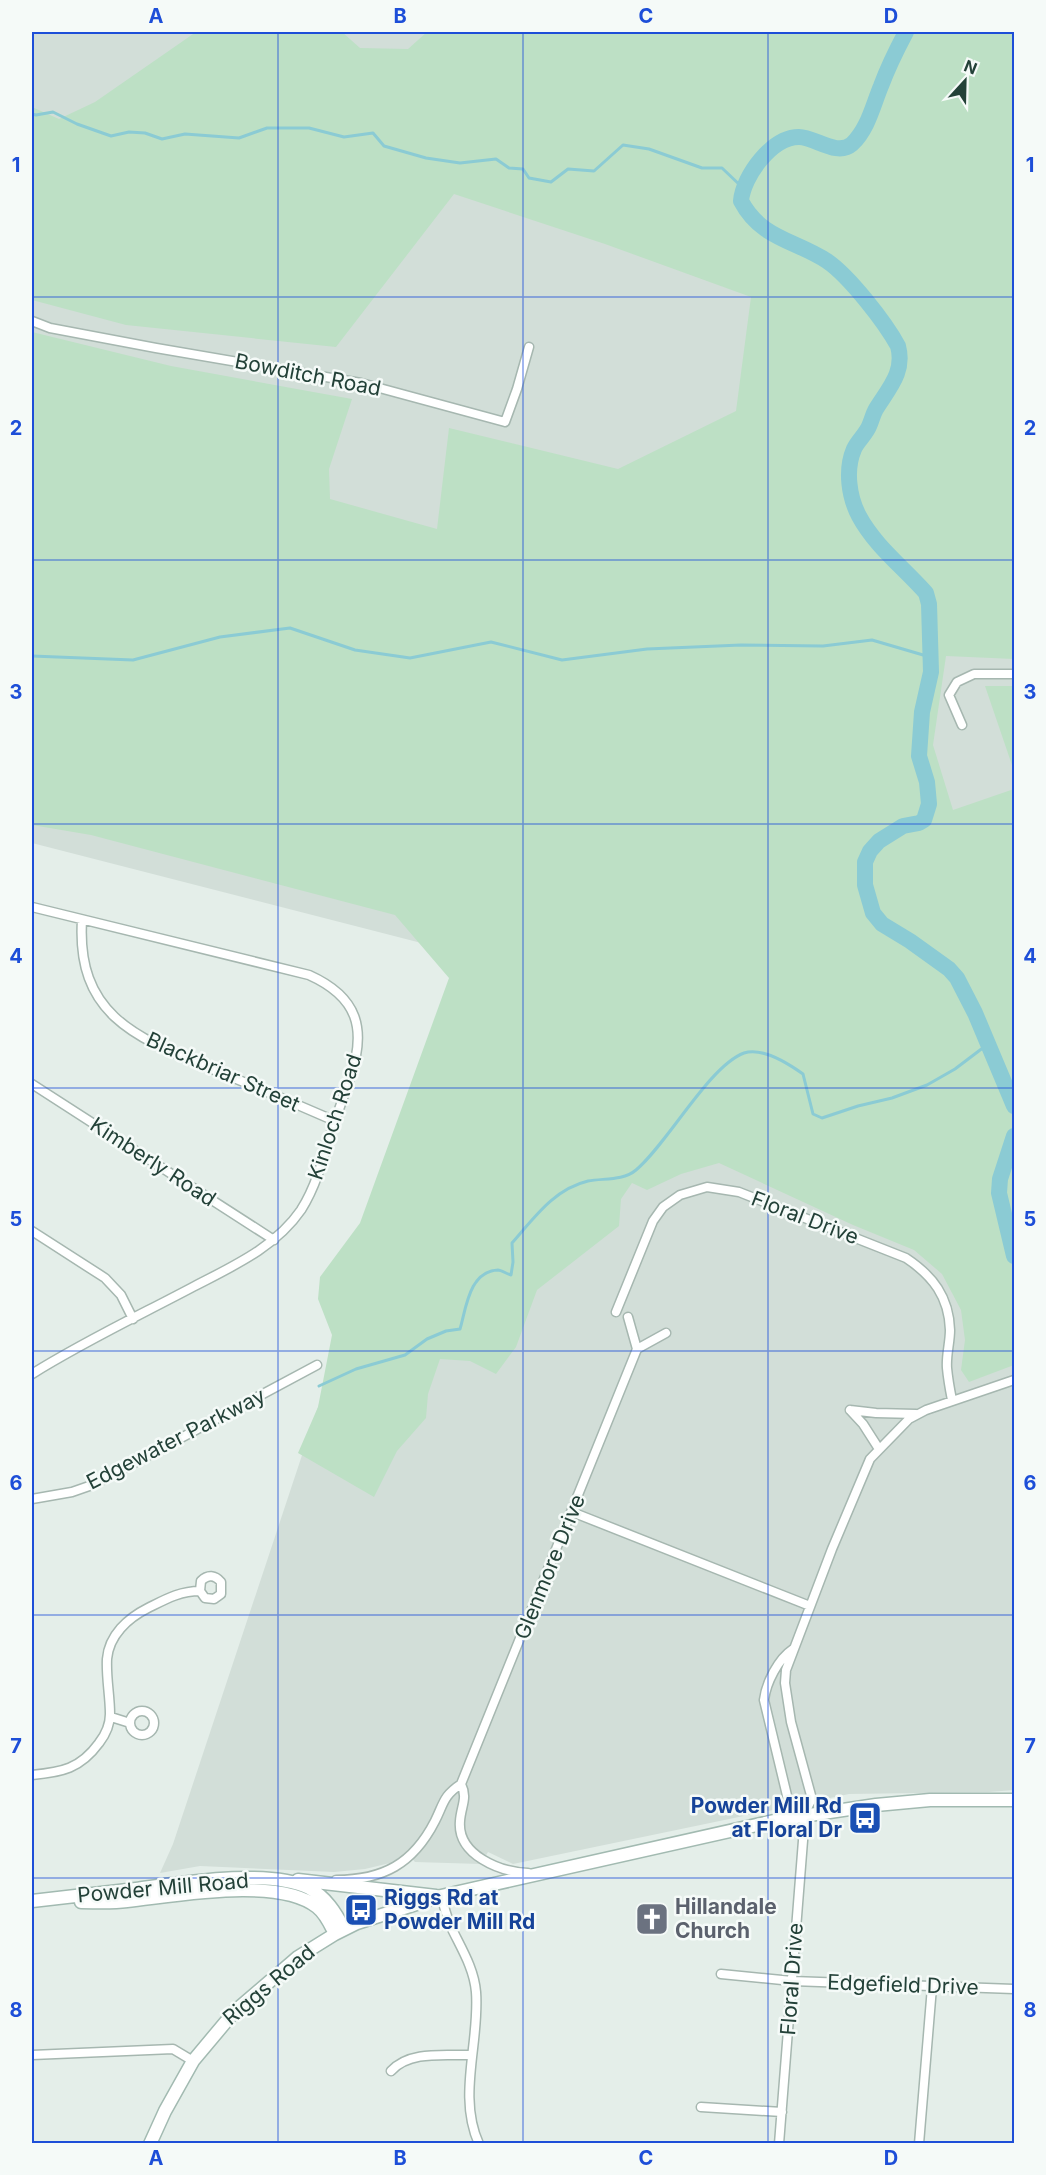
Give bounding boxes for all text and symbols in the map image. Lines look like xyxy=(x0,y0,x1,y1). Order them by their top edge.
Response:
text: A xyxy=(149,4,164,28)
text: B xyxy=(393,4,407,28)
text: C xyxy=(639,4,653,28)
text: D xyxy=(884,4,898,28)
north arrow xyxy=(935,51,995,111)
text: N xyxy=(961,56,980,79)
text: 1 xyxy=(12,153,20,177)
text: 1 xyxy=(1026,153,1034,177)
street label: Bowditch Road xyxy=(233,348,383,401)
text: 2 xyxy=(10,416,22,440)
text: 2 xyxy=(1024,416,1036,440)
text: 3 xyxy=(10,680,22,704)
text: 3 xyxy=(1024,680,1036,704)
text: 4 xyxy=(9,944,23,968)
text: 4 xyxy=(1023,944,1037,968)
street label: Blackbriar Street xyxy=(143,1027,304,1117)
street label: Kinloch Road xyxy=(302,1051,367,1183)
street label: Kimberly Road xyxy=(86,1112,221,1211)
street label: Floral Drive xyxy=(748,1186,862,1249)
text: 5 xyxy=(10,1207,22,1231)
text: 5 xyxy=(1024,1207,1036,1231)
street label: Edgewater Parkway xyxy=(82,1383,270,1494)
text: 6 xyxy=(10,1471,23,1495)
text: 6 xyxy=(1024,1471,1037,1495)
street label: Glenmore Drive xyxy=(509,1491,590,1643)
text: 7 xyxy=(10,1734,22,1758)
text: 7 xyxy=(1024,1734,1036,1758)
place label: Powder Mill Rd at Floral Dr xyxy=(691,1793,842,1842)
bus stop icon: Powder Mill Rd at Floral Dr xyxy=(847,1800,883,1836)
street label: Powder Mill Road xyxy=(76,1868,250,1907)
place label: Riggs Rd at Powder Mill Rd xyxy=(384,1885,535,1934)
bus stop icon: Riggs Rd at Powder Mill Rd xyxy=(343,1892,379,1928)
place label: Hillandale Church xyxy=(675,1894,777,1943)
church icon: Hillandale Church xyxy=(634,1901,670,1937)
street label: Floral Drive xyxy=(775,1922,808,2036)
street label: Riggs Road xyxy=(218,1939,320,2030)
street label: Edgefield Drive xyxy=(827,1969,979,2000)
text: 8 xyxy=(9,1998,23,2022)
text: 8 xyxy=(1023,1998,1037,2022)
text: A xyxy=(149,2146,164,2170)
text: B xyxy=(393,2146,407,2170)
text: C xyxy=(639,2146,653,2170)
text: D xyxy=(884,2146,898,2170)

